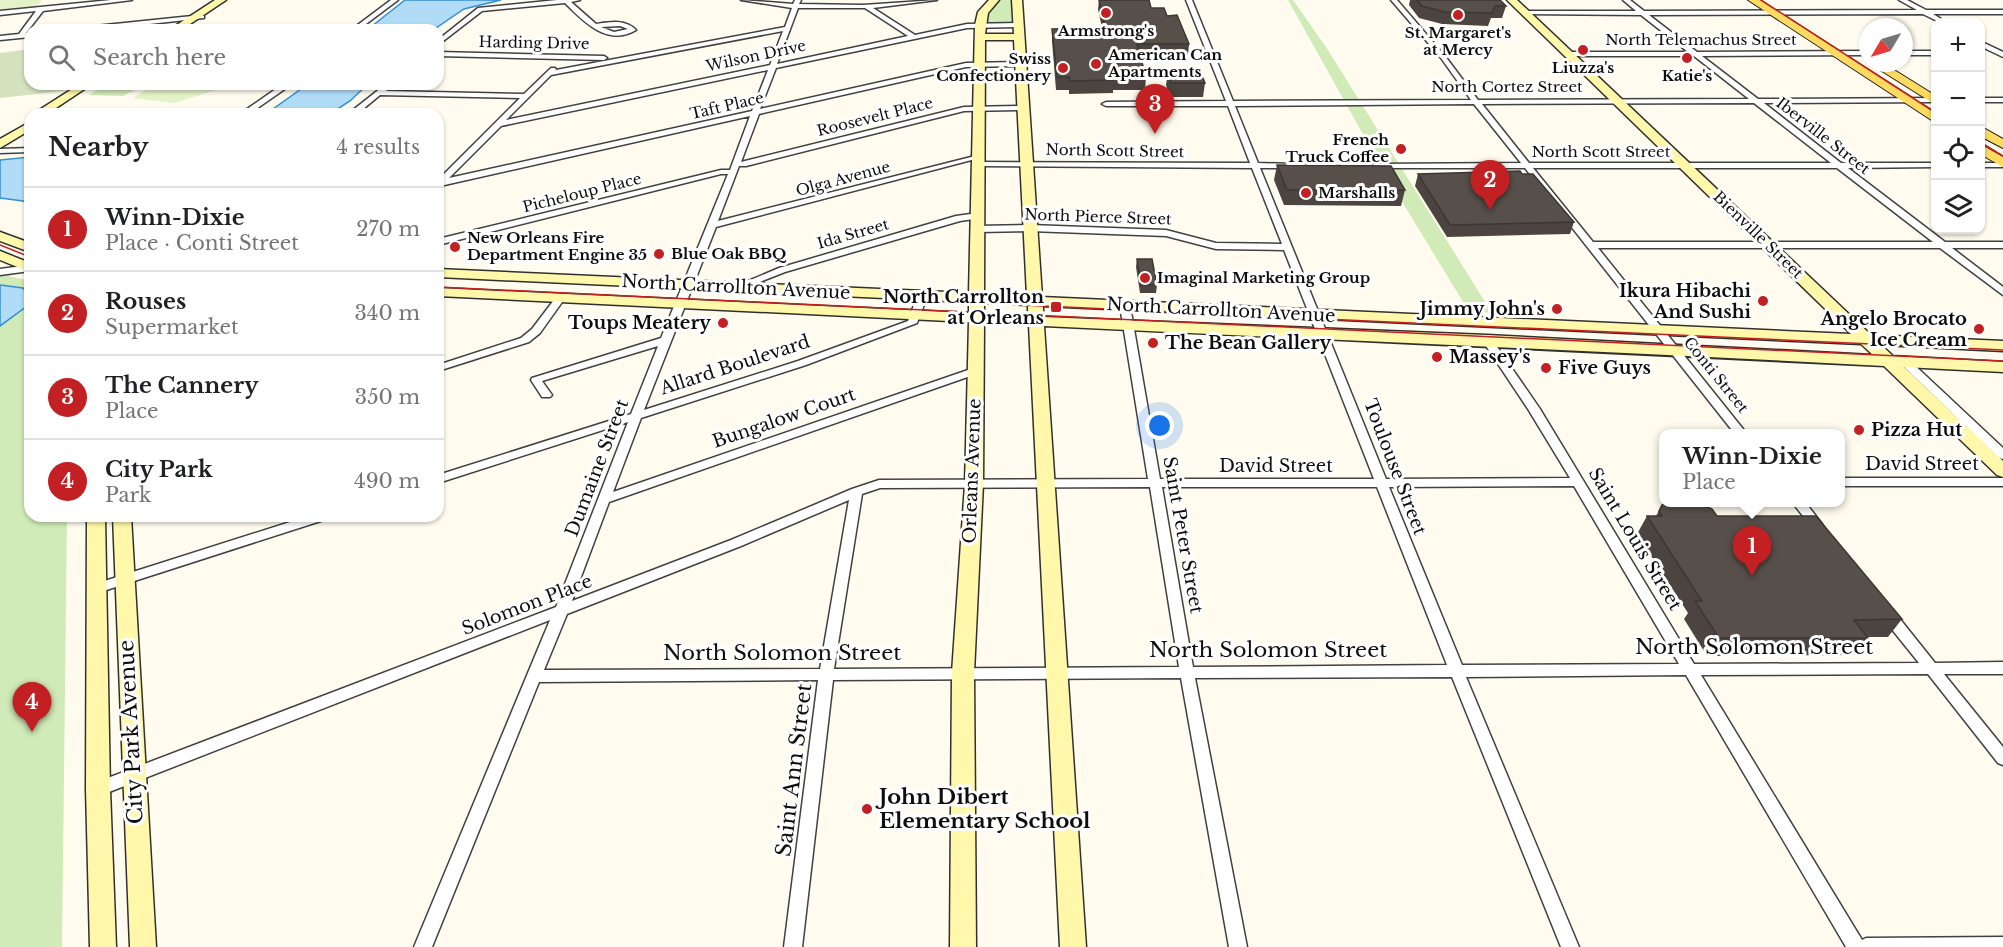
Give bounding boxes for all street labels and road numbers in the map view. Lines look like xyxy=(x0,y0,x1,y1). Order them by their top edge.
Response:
street label: North Telemachus Street xyxy=(1605,30,1797,49)
street label: Harding Drive xyxy=(478,32,590,53)
street label: Wilson Drive xyxy=(703,36,808,76)
street label: North Cortez Street xyxy=(1431,77,1583,96)
street label: Taft Place xyxy=(688,88,766,123)
street label: Roosevelt Place xyxy=(815,93,935,140)
street label: Iberville Street xyxy=(1773,93,1874,178)
street label: North Scott Street xyxy=(1046,140,1185,161)
street label: North Scott Street xyxy=(1532,142,1671,161)
street label: Olga Avenue xyxy=(794,157,892,200)
street label: Picheloup Place xyxy=(521,169,643,216)
street label: Bienville Street xyxy=(1710,187,1807,282)
street label: North Pierce Street xyxy=(1024,204,1172,229)
street label: Ida Street xyxy=(815,214,891,253)
street label: North Carrollton Avenue xyxy=(621,270,851,304)
street label: North Carrollton Avenue xyxy=(1106,293,1336,327)
street label: Allard Boulevard xyxy=(656,330,813,400)
street label: Conti Street xyxy=(1680,333,1753,417)
street label: Bungalow Court xyxy=(710,383,859,453)
street label: Dumaine Street xyxy=(561,396,633,540)
street label: Toulouse Street xyxy=(1359,396,1431,538)
street label: Orleans Avenue xyxy=(958,398,986,544)
street label: David Street xyxy=(1865,453,1979,475)
street label: Saint Peter Street xyxy=(1158,455,1208,615)
street label: David Street xyxy=(1219,455,1333,477)
street label: Saint Louis Street xyxy=(1584,464,1686,615)
street label: Solomon Place xyxy=(459,570,595,640)
street label: North Solomon Street xyxy=(1635,634,1873,660)
street label: North Solomon Street xyxy=(1149,637,1387,663)
street label: City Park Avenue xyxy=(113,639,149,825)
street label: North Solomon Street xyxy=(663,640,901,666)
street label: Saint Ann Street xyxy=(770,682,818,858)

